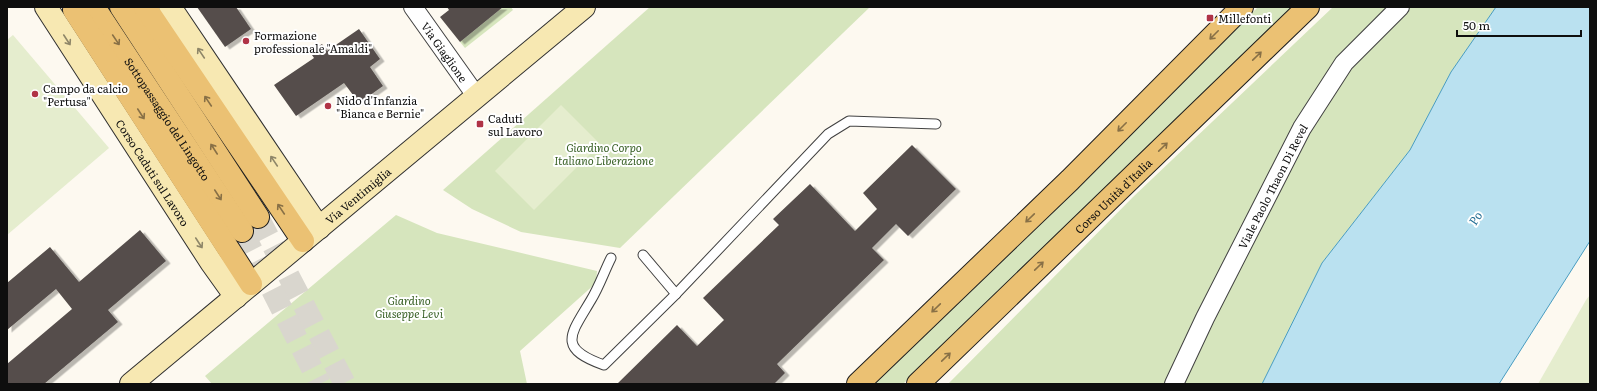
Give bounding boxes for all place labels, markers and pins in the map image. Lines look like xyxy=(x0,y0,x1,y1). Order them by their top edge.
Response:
place label: Millefonti xyxy=(1218,10,1271,26)
marker: Millefonti xyxy=(1205,13,1215,23)
place label: Formazione professionale "Amaldi" xyxy=(254,27,372,56)
marker: Formazione professionale "Amaldi" xyxy=(241,36,251,46)
place label: Campo da calcio "Pertusa" xyxy=(43,80,128,109)
marker: Campo da calcio "Pertusa" xyxy=(30,89,40,99)
place label: Nido d'Infanzia "Bianca e Bernie" xyxy=(336,92,424,121)
marker: Nido d'Infanzia "Bianca e Bernie" xyxy=(323,101,333,111)
place label: Caduti sul Lavoro xyxy=(488,110,542,139)
marker: Caduti sul Lavoro xyxy=(475,119,485,129)

